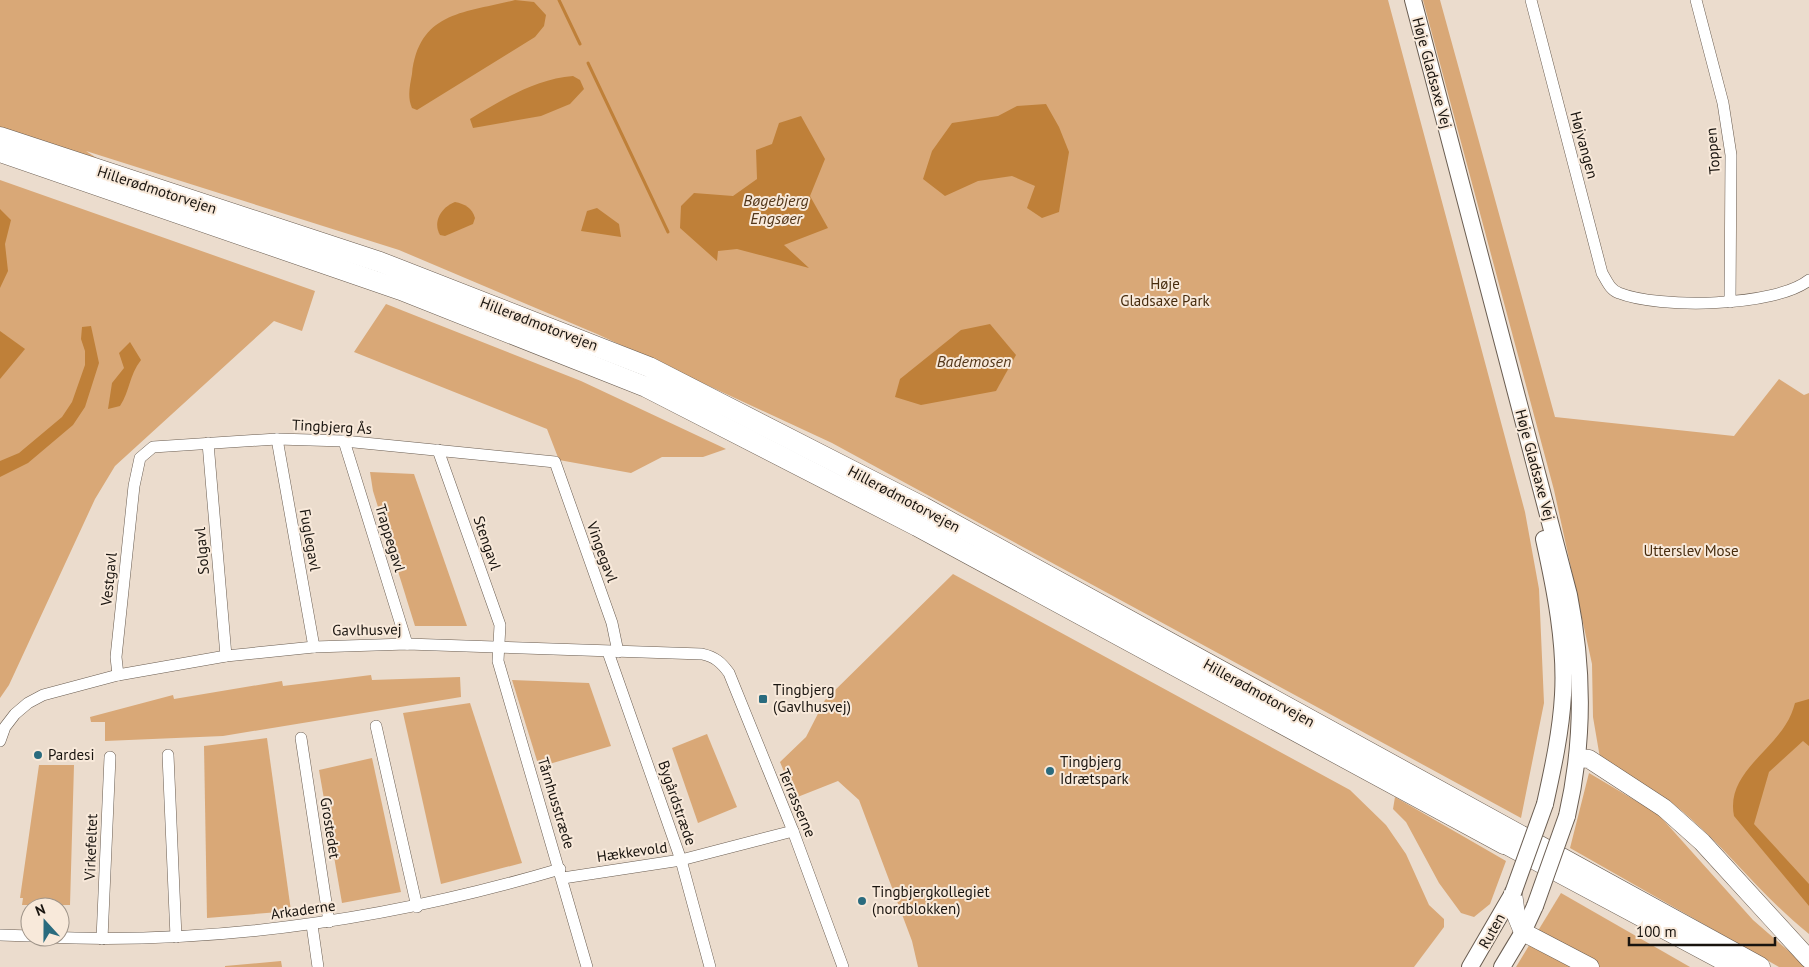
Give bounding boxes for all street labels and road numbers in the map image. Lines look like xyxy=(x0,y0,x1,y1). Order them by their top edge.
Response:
street label: Høje Gladsaxe Vej xyxy=(1409,15,1456,131)
street label: Højvangen xyxy=(1566,109,1603,181)
street label: Toppen xyxy=(1701,127,1724,175)
street label: Hillerødmotorvejen xyxy=(95,161,219,218)
street label: Hillerødmotorvejen xyxy=(478,292,601,355)
street label: Høje Gladsaxe Vej xyxy=(1512,407,1559,523)
street label: Tingbjerg Ås xyxy=(292,415,373,438)
street label: Hillerødmotorvejen xyxy=(845,461,964,536)
street label: Trappegavl xyxy=(371,502,410,575)
street label: Fuglegavl xyxy=(296,507,325,573)
street label: Stengavl xyxy=(469,513,506,573)
street label: Vingegavl xyxy=(582,518,622,585)
street label: Solgavl xyxy=(190,526,213,576)
street label: Vestgavl xyxy=(96,551,121,608)
street label: Gavlhusvej xyxy=(332,619,402,640)
street label: Hillerødmotorvejen xyxy=(1200,654,1318,731)
street label: Tårnhusstræde xyxy=(534,755,579,851)
street label: Bygårdstræde xyxy=(654,758,701,848)
street label: Terrasserne xyxy=(774,766,820,840)
street label: Grostedet xyxy=(316,796,345,860)
street label: Virkefeltet xyxy=(80,813,101,882)
street label: Hækkevold xyxy=(595,837,668,866)
street label: Arkaderne xyxy=(269,896,336,923)
street label: Ruten xyxy=(1474,910,1509,952)

